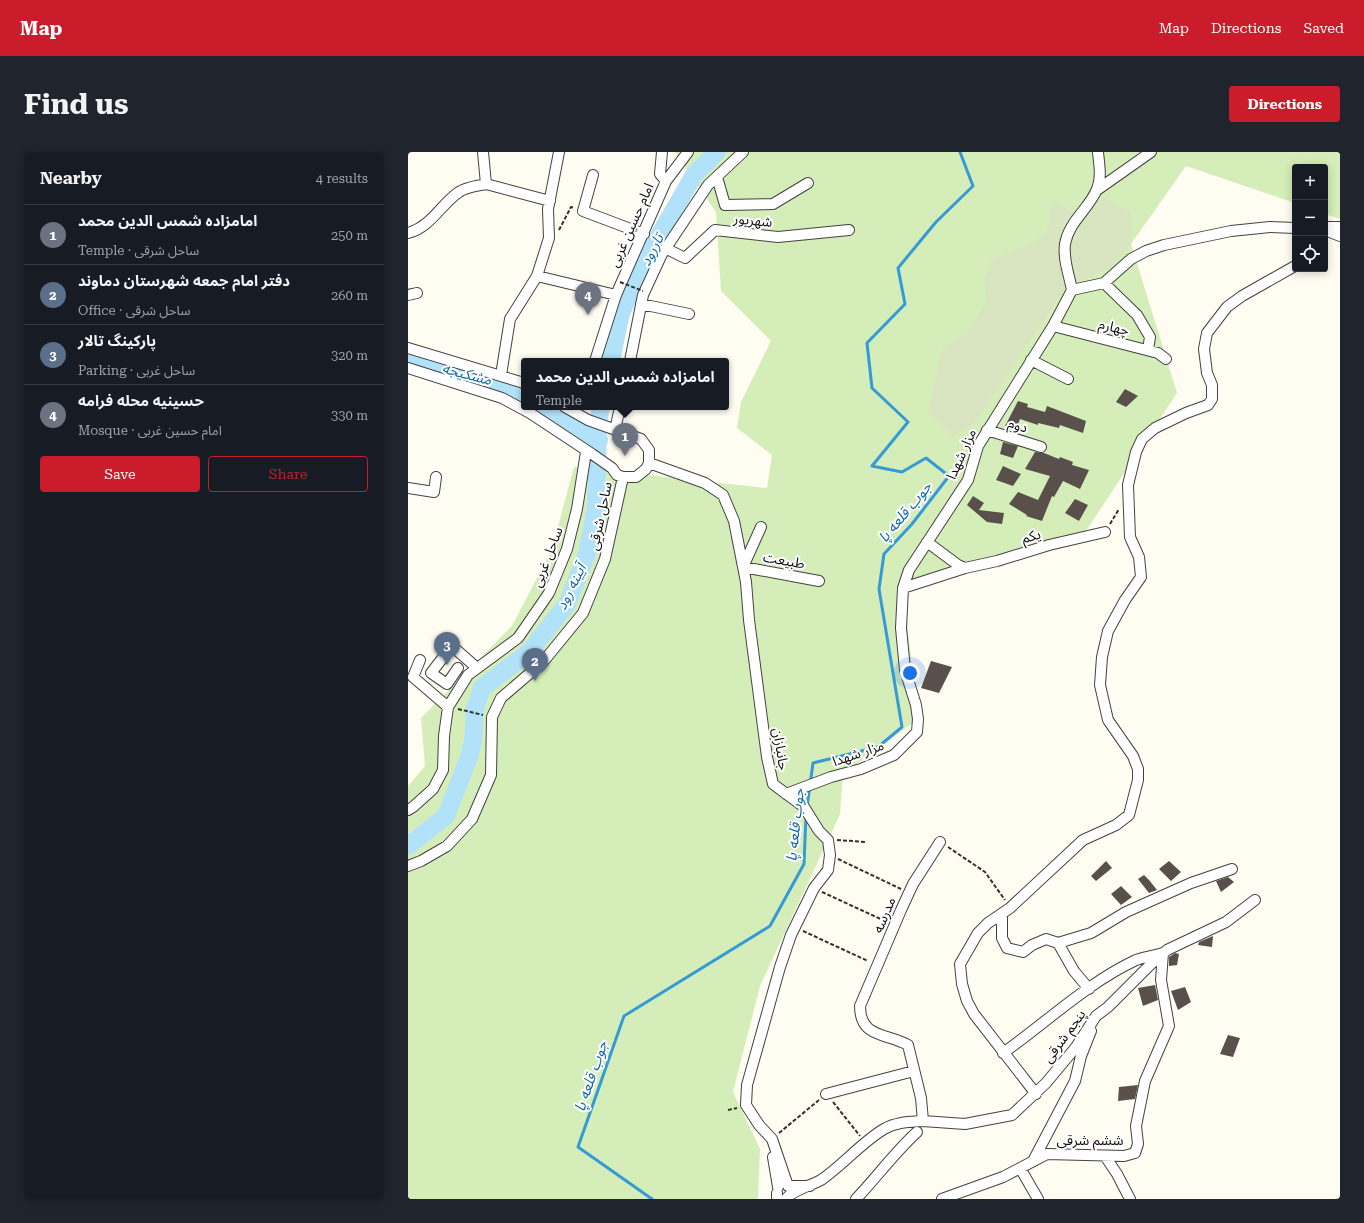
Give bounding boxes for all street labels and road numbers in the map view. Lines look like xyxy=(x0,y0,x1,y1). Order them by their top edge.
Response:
street label: امام حسین غربی xyxy=(605,180,659,271)
street label: شهریور xyxy=(732,210,773,231)
street label: چهارم xyxy=(1096,316,1131,341)
street label: دوم xyxy=(1005,414,1030,438)
street label: مزار شهدا xyxy=(943,426,980,482)
street label: ساحل شرقی xyxy=(585,480,616,552)
street label: ساحل غربی xyxy=(528,525,567,590)
street label: یکم xyxy=(1019,526,1043,549)
street label: طبیعت xyxy=(762,548,806,572)
street label: جانبازان xyxy=(769,727,792,771)
street label: مزار شهدا xyxy=(830,737,886,770)
street label: مدرسه xyxy=(869,895,900,936)
street label: پنجم شرقی xyxy=(1039,1006,1091,1068)
street label: ششم شرقی xyxy=(1057,1132,1123,1151)

